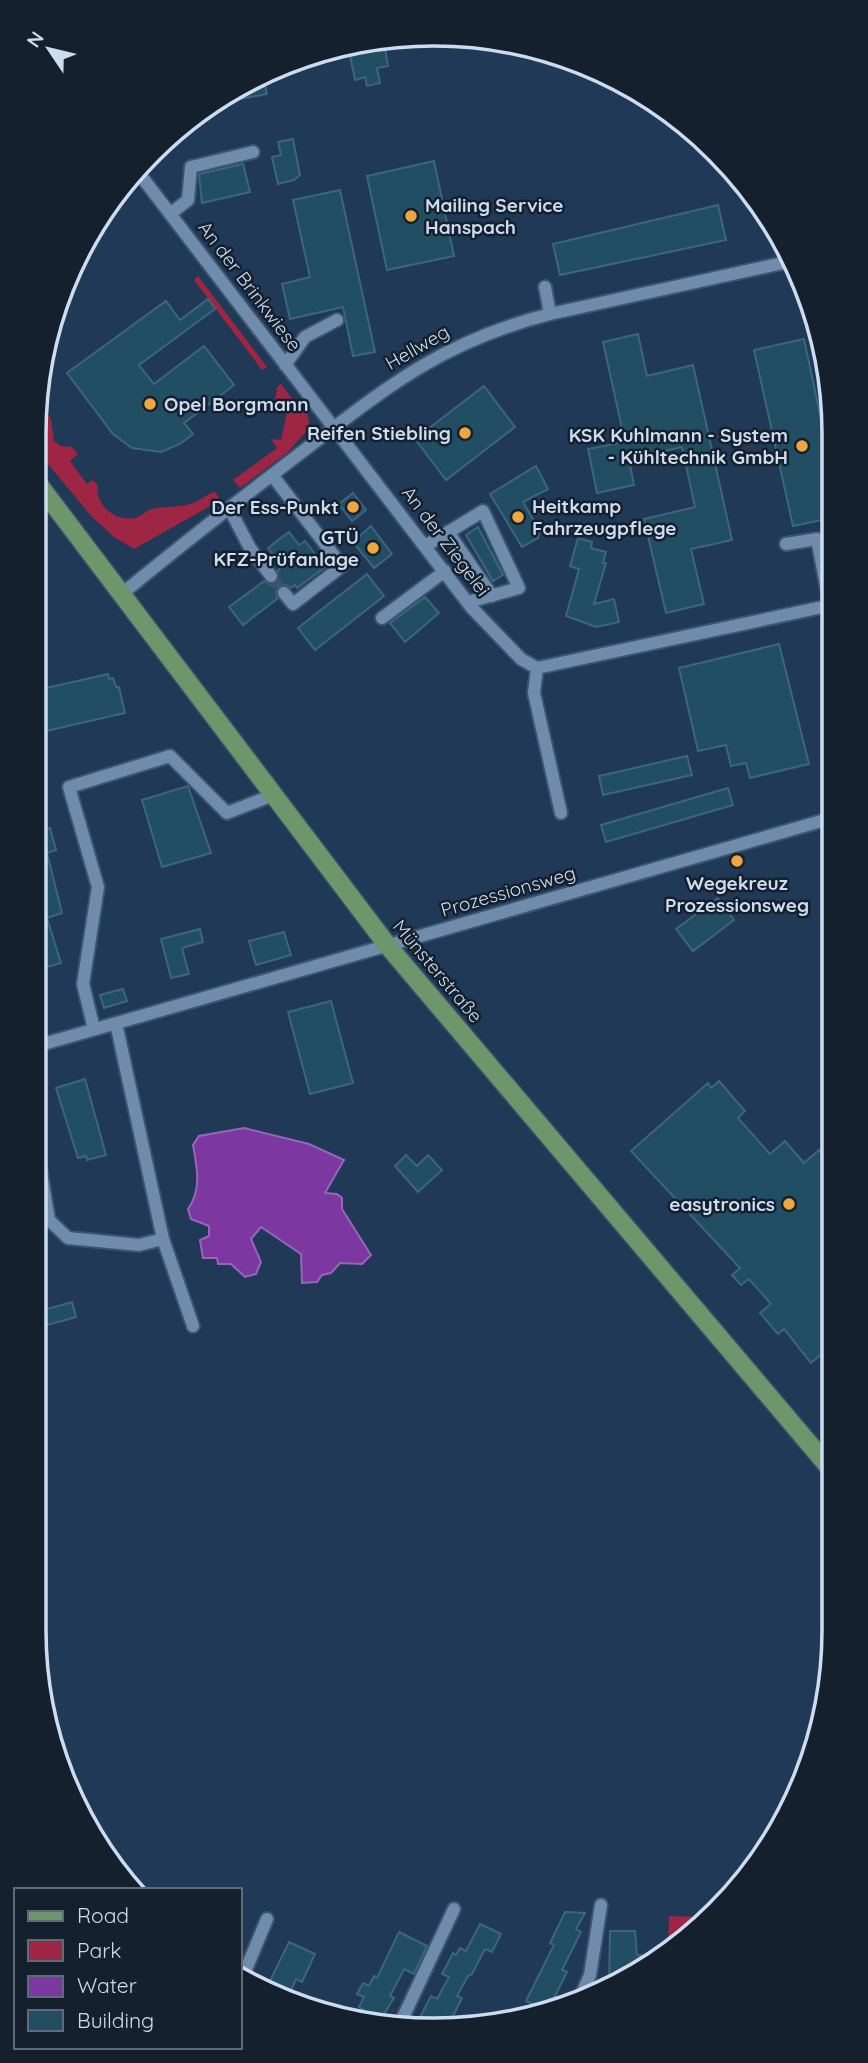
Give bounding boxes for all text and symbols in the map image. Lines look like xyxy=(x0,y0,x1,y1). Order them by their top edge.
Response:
north arrow xyxy=(14,14,84,84)
text: N xyxy=(21,27,49,52)
place label: Mailing Service Hanspach xyxy=(425,193,563,239)
marker: Mailing Service Hanspach xyxy=(403,208,419,224)
street label: An der Brinkwiese xyxy=(193,216,307,356)
street label: Hellweg xyxy=(381,319,453,375)
place label: Opel Borgmann xyxy=(164,392,308,416)
marker: Opel Borgmann xyxy=(142,396,158,412)
place label: Reifen Stiebling xyxy=(307,421,451,445)
place label: KSK Kuhlmann - System - Kühltechnik GmbH xyxy=(569,423,788,469)
marker: Reifen Stiebling xyxy=(457,425,473,441)
marker: KSK Kuhlmann - System - Kühltechnik GmbH xyxy=(794,438,810,454)
street label: An der Ziegelei xyxy=(397,481,495,601)
place label: Heitkamp Fahrzeugpflege xyxy=(532,494,676,540)
place label: Der Ess-Punkt xyxy=(211,495,339,519)
marker: Der Ess-Punkt xyxy=(345,499,361,515)
marker: Heitkamp Fahrzeugpflege xyxy=(510,509,526,525)
place label: GTÜ KFZ-Prüfanlage xyxy=(214,525,359,571)
marker: GTÜ KFZ-Prüfanlage xyxy=(365,540,381,556)
marker: Wegekreuz Prozessionsweg xyxy=(729,853,745,869)
street label: Prozessionsweg xyxy=(438,860,578,922)
place label: Wegekreuz Prozessionsweg xyxy=(665,871,809,917)
street label: Münsterstraße xyxy=(388,915,488,1027)
place label: easytronics xyxy=(669,1192,775,1216)
marker: easytronics xyxy=(781,1196,797,1212)
legend xyxy=(14,1888,242,2049)
text: Road xyxy=(77,1902,129,1928)
text: Park xyxy=(77,1937,121,1963)
text: Water xyxy=(77,1972,137,1998)
text: Building xyxy=(77,2007,154,2033)

